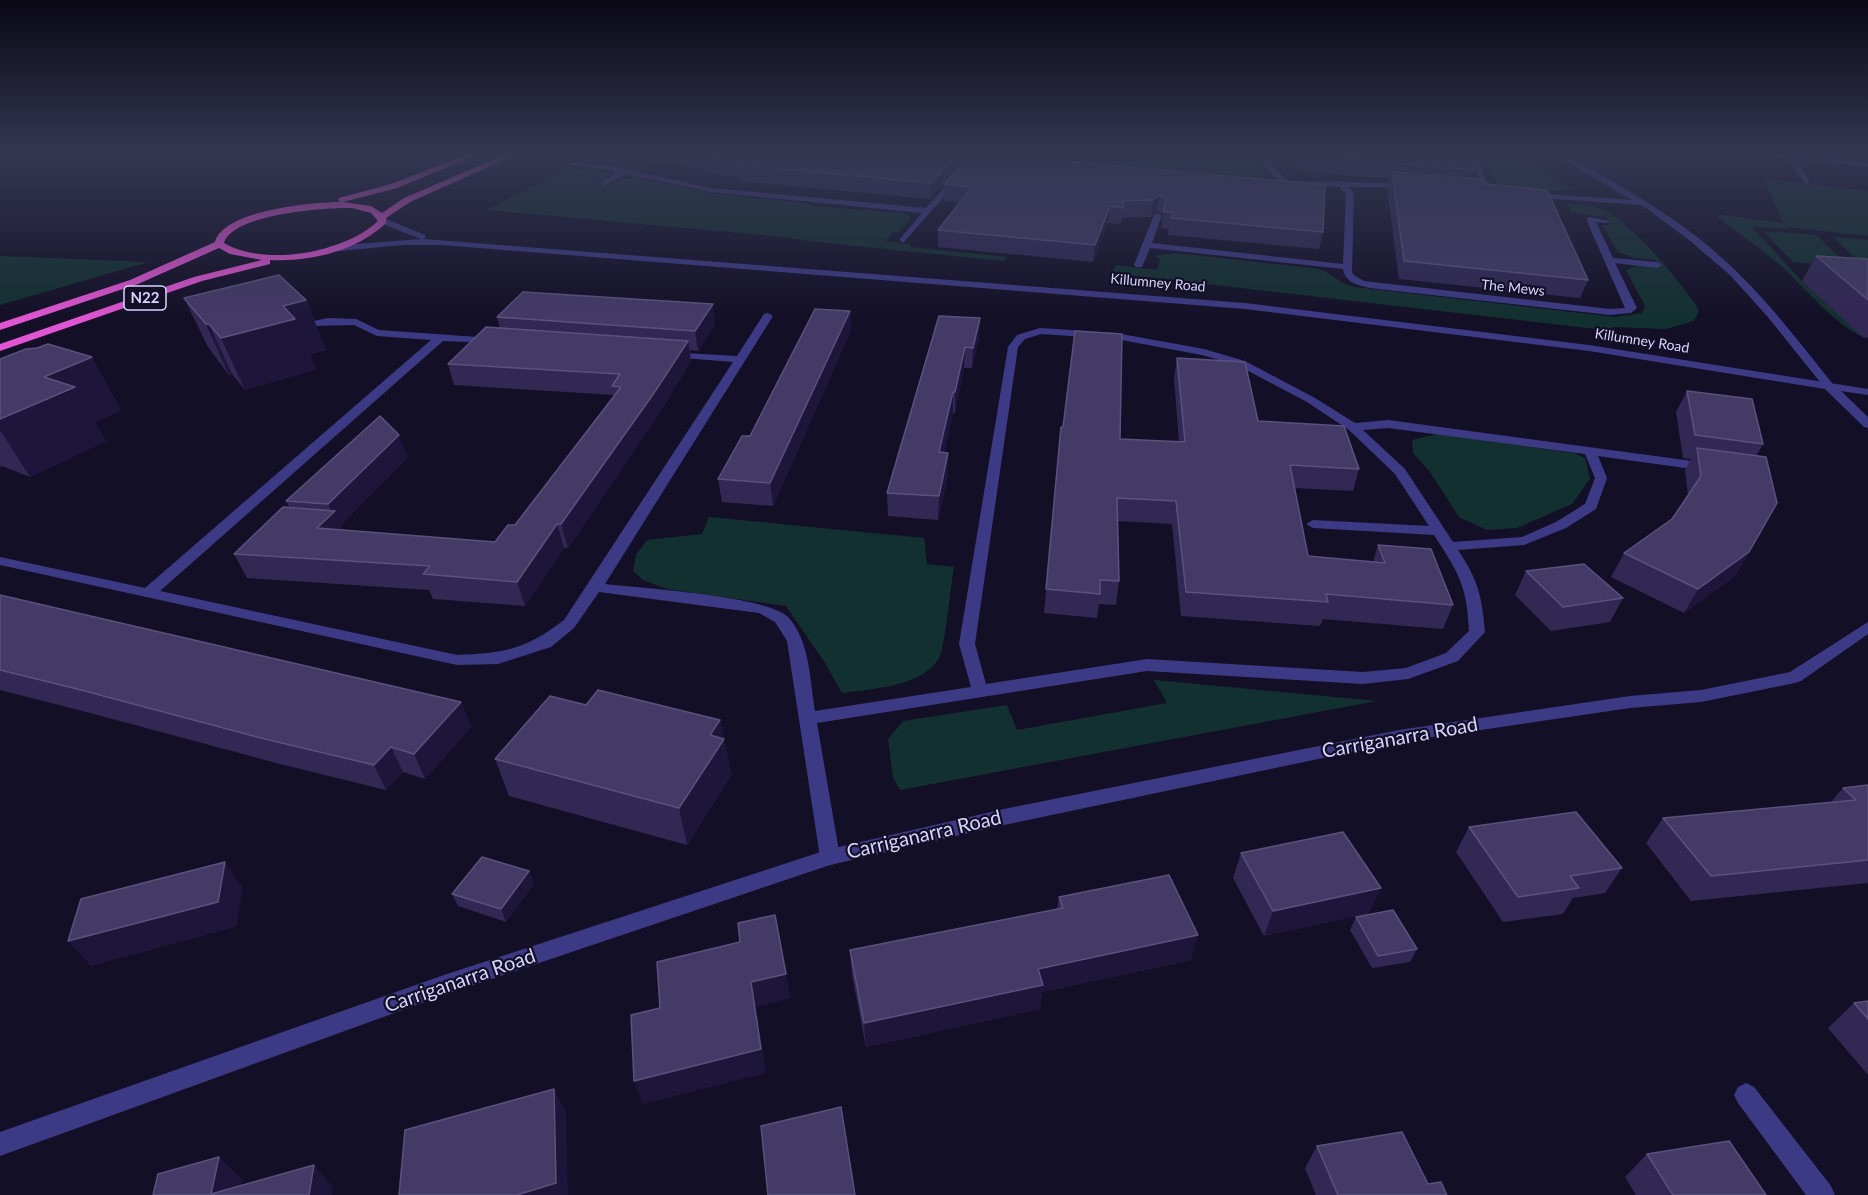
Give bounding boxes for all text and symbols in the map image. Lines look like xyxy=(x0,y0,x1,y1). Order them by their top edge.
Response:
street label: Killumney Road xyxy=(1110,270,1206,296)
street label: The Mews xyxy=(1480,276,1546,300)
road number: N22 xyxy=(124,286,166,310)
street label: Killumney Road xyxy=(1594,325,1690,357)
street label: Carriganarra Road xyxy=(1320,712,1480,764)
street label: Carriganarra Road xyxy=(844,806,1004,864)
street label: Carriganarra Road xyxy=(381,944,539,1018)

